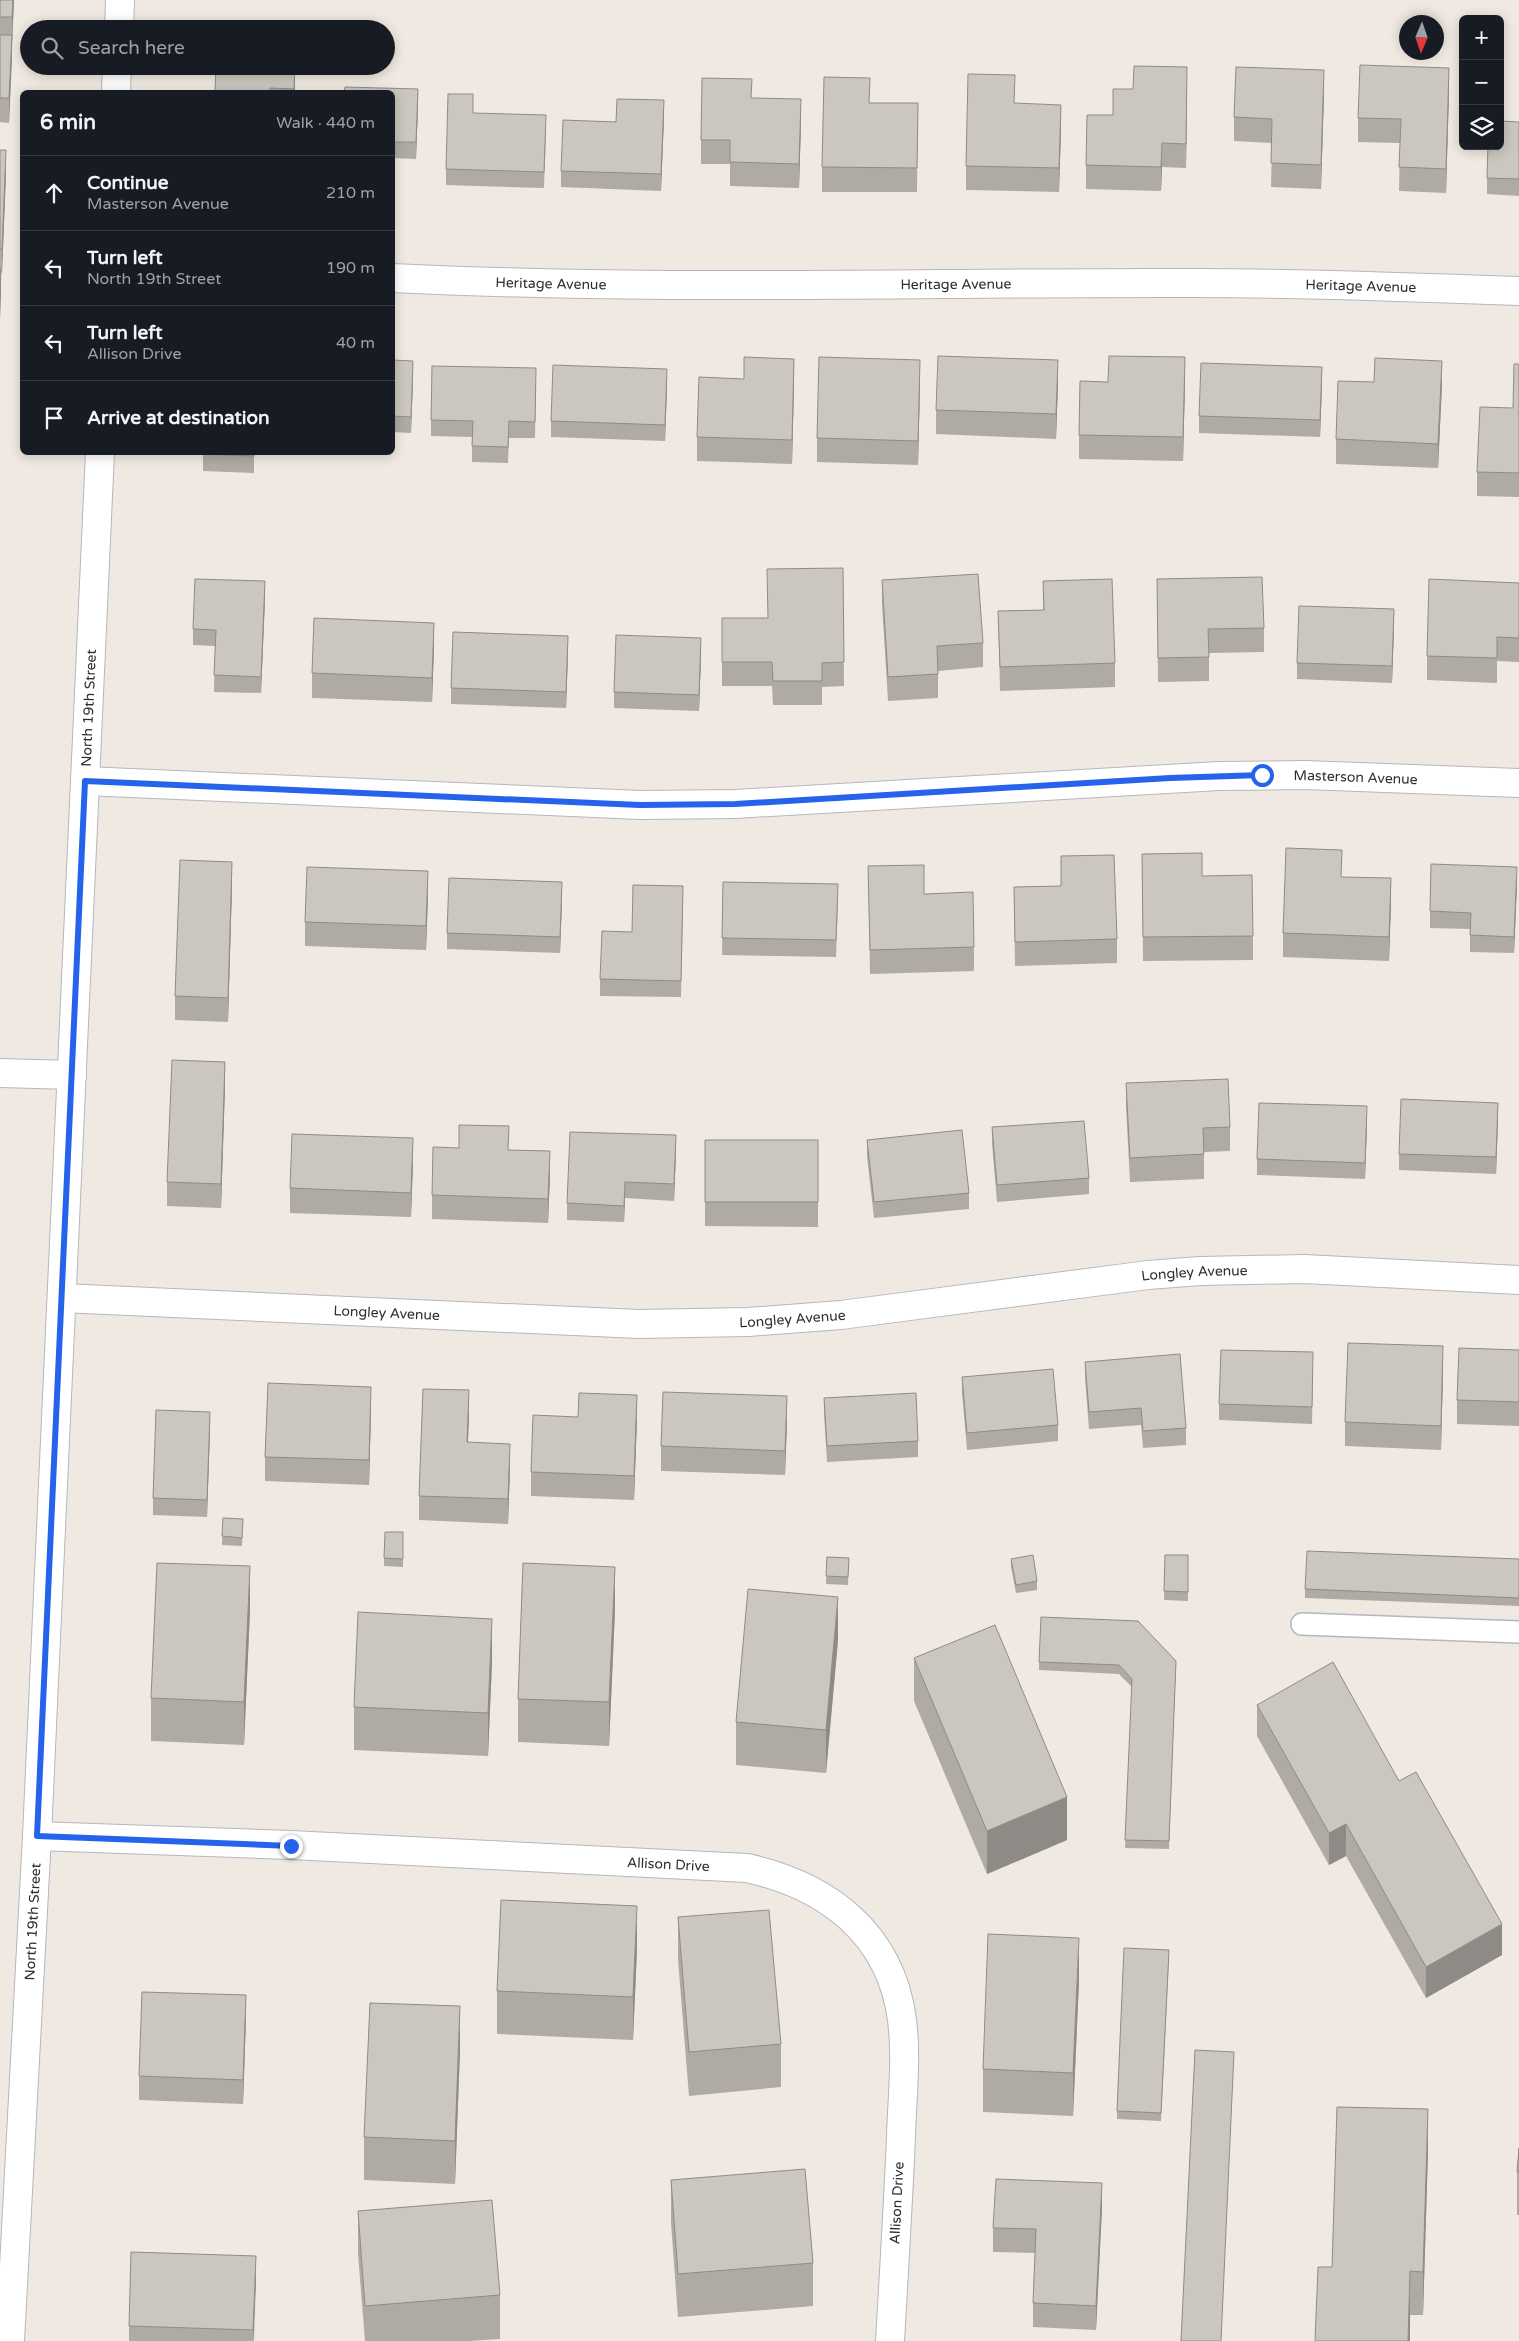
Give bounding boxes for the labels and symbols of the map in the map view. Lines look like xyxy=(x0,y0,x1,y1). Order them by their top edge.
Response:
north arrow xyxy=(1399,15,1444,60)
street label: Heritage Avenue xyxy=(495,273,607,293)
street label: Heritage Avenue xyxy=(900,275,1012,293)
street label: Heritage Avenue xyxy=(1305,276,1417,296)
street label: North 19th Street xyxy=(77,648,100,767)
route start xyxy=(1251,764,1274,787)
street label: Masterson Avenue xyxy=(1293,766,1418,788)
street label: Longley Avenue xyxy=(1140,1262,1248,1284)
street label: Longley Avenue xyxy=(333,1302,440,1324)
street label: Longley Avenue xyxy=(739,1306,847,1331)
route end xyxy=(280,1835,303,1858)
street label: Allison Drive xyxy=(627,1853,710,1875)
street label: North 19th Street xyxy=(21,1862,44,1981)
street label: Allison Drive xyxy=(886,2161,908,2245)

